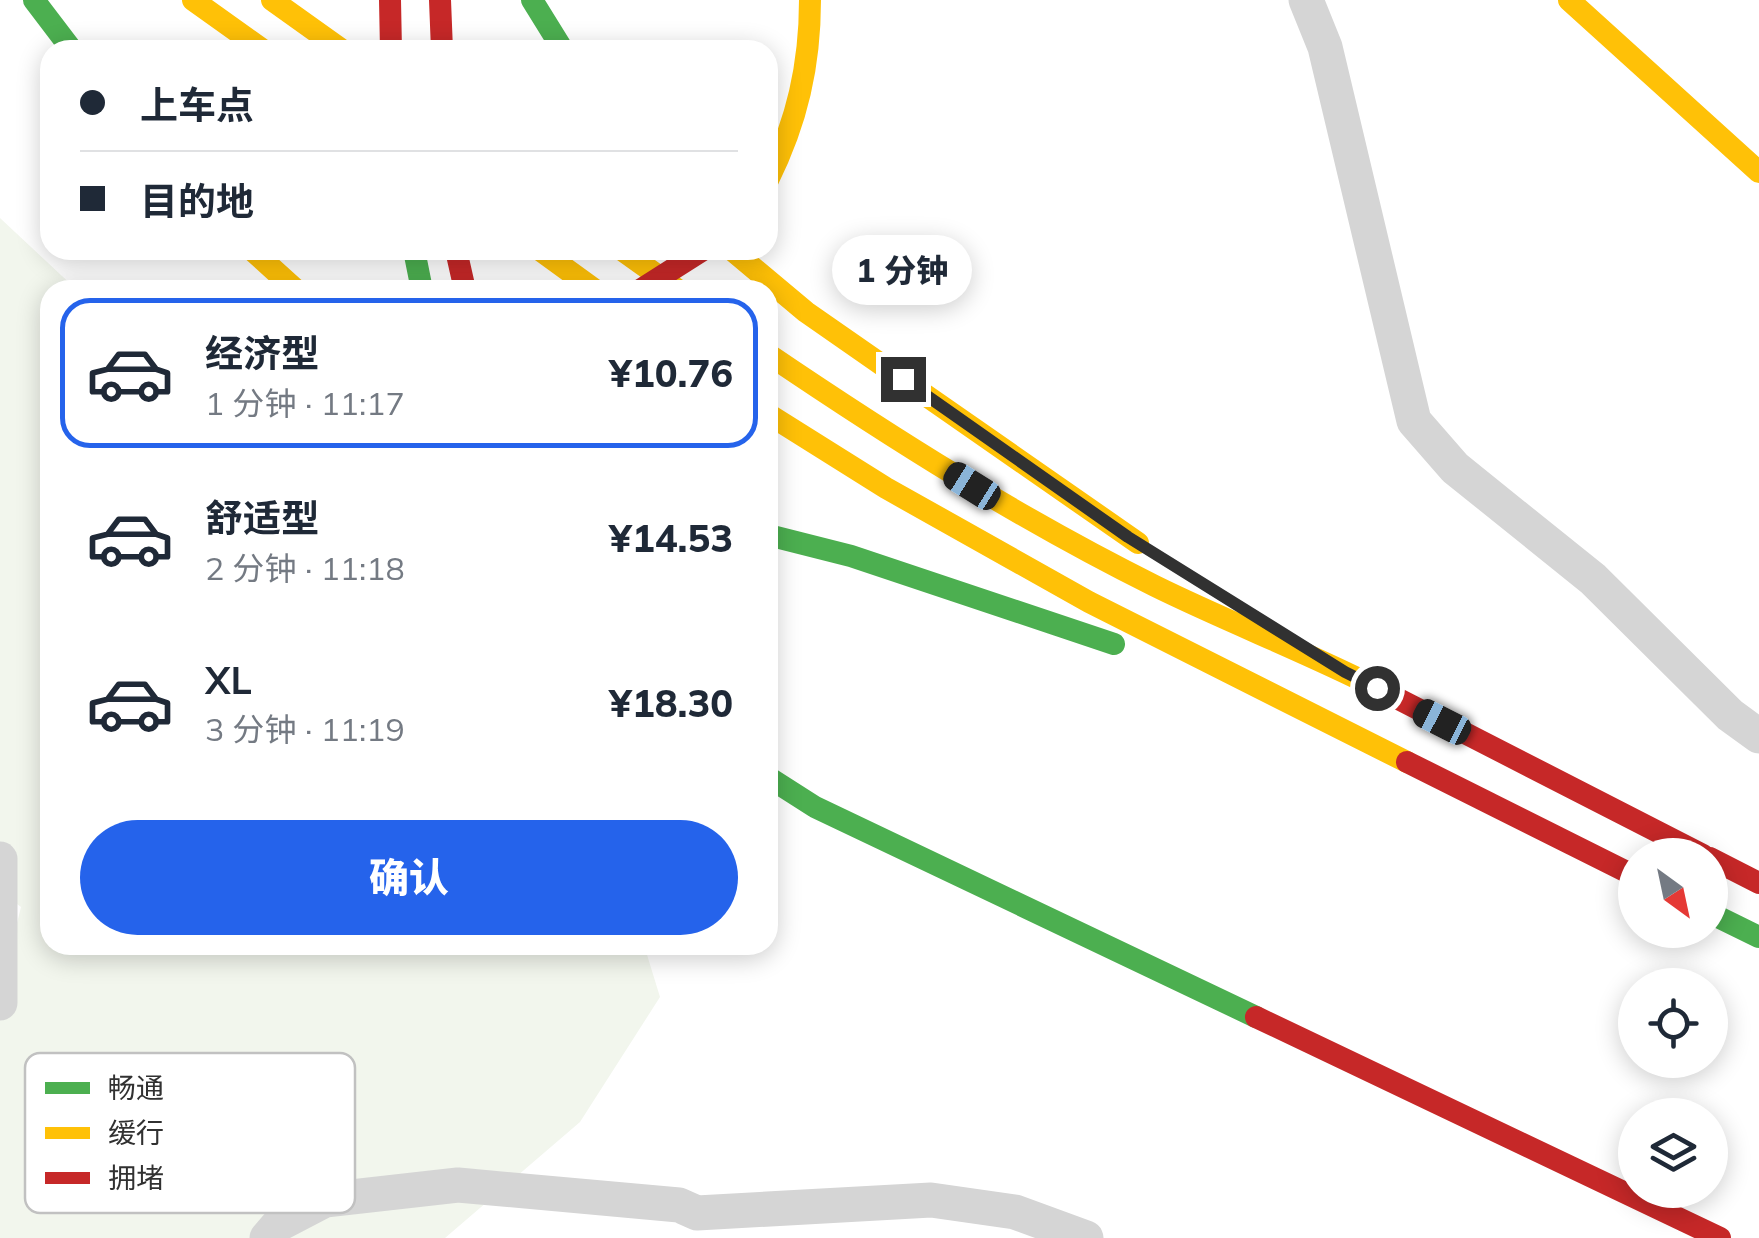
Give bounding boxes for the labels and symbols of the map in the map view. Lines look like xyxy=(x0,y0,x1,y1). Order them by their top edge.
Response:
callout: 1 分钟 xyxy=(833,234,973,304)
route end xyxy=(881,357,926,402)
car xyxy=(939,457,1005,515)
route start xyxy=(1355,666,1400,711)
car xyxy=(1408,695,1476,749)
north arrow xyxy=(1618,838,1728,948)
legend xyxy=(25,1053,355,1213)
text: 畅通 xyxy=(108,1070,164,1105)
text: 缓行 xyxy=(108,1115,164,1150)
text: 拥堵 xyxy=(108,1160,164,1195)

